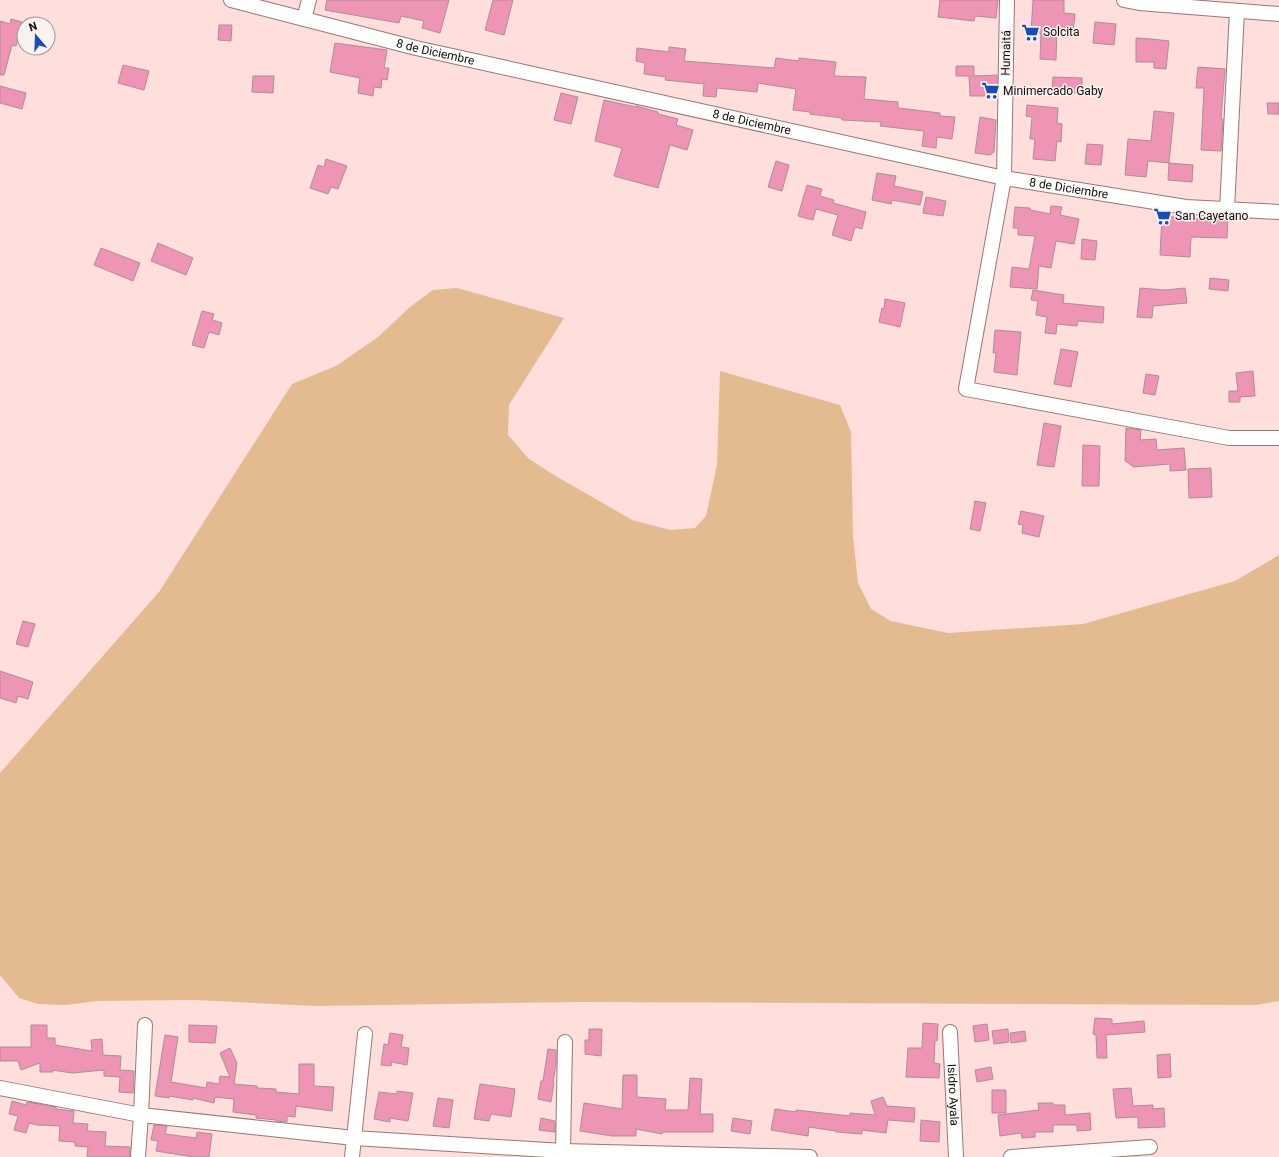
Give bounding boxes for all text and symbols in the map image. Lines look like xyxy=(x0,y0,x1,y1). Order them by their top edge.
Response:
north arrow xyxy=(16,16,56,56)
text: N xyxy=(27,20,39,34)
supermarket icon: Solcita xyxy=(1020,22,1040,42)
place label: Solcita xyxy=(1043,25,1080,39)
street label: Humaitá xyxy=(999,30,1013,76)
street label: 8 de Diciembre xyxy=(395,36,476,68)
supermarket icon: Minimercado Gaby xyxy=(980,81,1000,101)
place label: Minimercado Gaby xyxy=(1003,84,1104,98)
street label: 8 de Diciembre xyxy=(711,107,792,138)
street label: 8 de Diciembre xyxy=(1028,175,1109,202)
supermarket icon: San Cayetano xyxy=(1152,206,1172,226)
place label: San Cayetano xyxy=(1175,209,1249,223)
street label: Isidro Ayala xyxy=(945,1064,962,1126)

